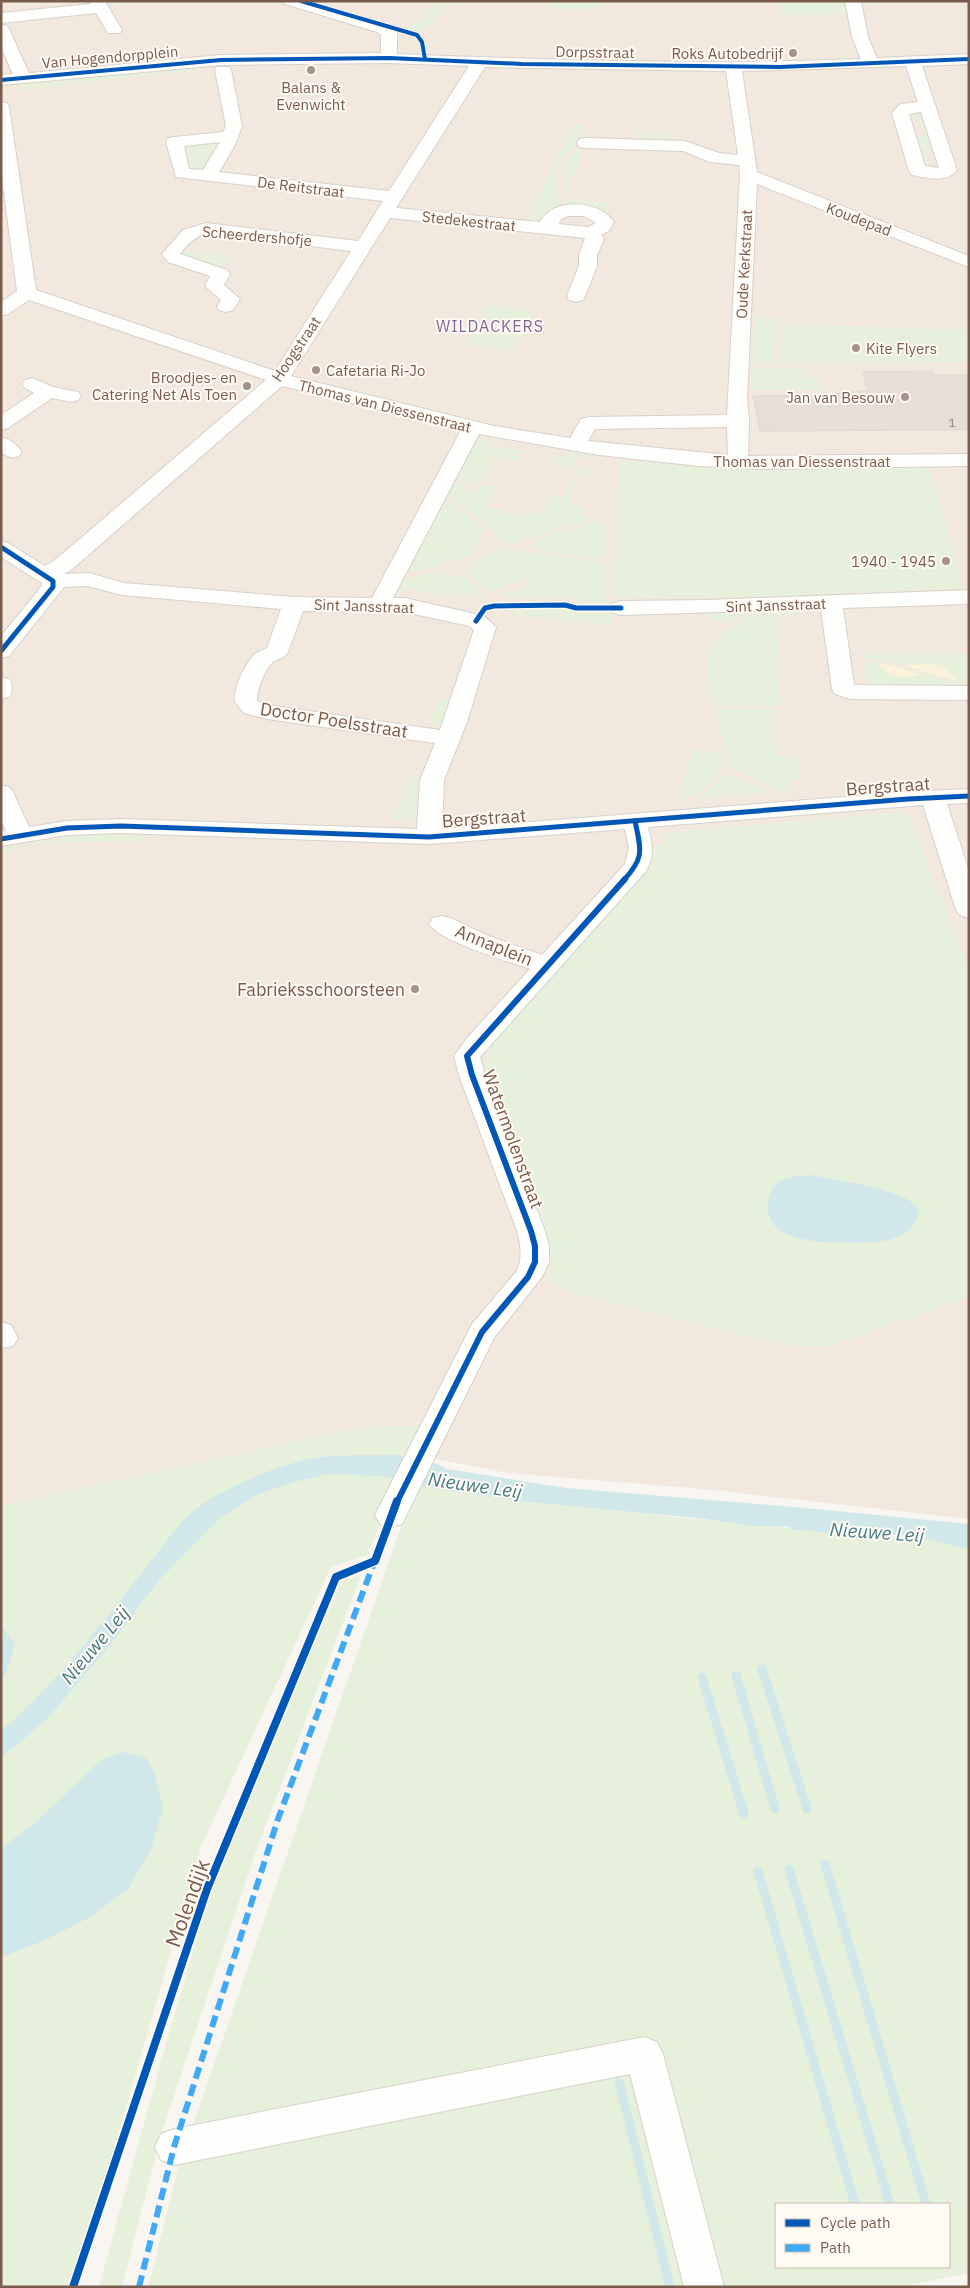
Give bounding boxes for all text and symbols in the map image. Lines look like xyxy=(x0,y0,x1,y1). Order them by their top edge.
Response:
street label: Van Hogendorpplein xyxy=(41,42,179,72)
street label: Dorpsstraat xyxy=(555,42,635,62)
place label: Roks Autobedrijf xyxy=(671,44,783,63)
marker: Roks Autobedrijf xyxy=(787,47,799,59)
marker: Balans & Evenwicht xyxy=(305,64,317,76)
place label: Balans & Evenwicht xyxy=(276,78,346,114)
street label: De Reitstraat xyxy=(256,172,346,202)
street label: Koudepad xyxy=(824,198,894,240)
street label: Stedekestraat xyxy=(421,207,517,235)
street label: Oude Kerkstraat xyxy=(732,209,756,319)
street label: Scheerdershofje xyxy=(201,222,313,250)
street label: Hoogstraat xyxy=(267,313,325,385)
district label: WILDACKERS xyxy=(436,316,544,336)
place label: Kite Flyers xyxy=(866,339,937,358)
marker: Kite Flyers xyxy=(850,342,862,354)
place label: Cafetaria Ri-Jo xyxy=(326,361,425,380)
marker: Cafetaria Ri-Jo xyxy=(310,364,322,376)
place label: Broodjes- en Catering Net Als Toen xyxy=(92,368,237,404)
street label: Thomas van Diessenstraat xyxy=(297,375,473,437)
marker: Broodjes- en Catering Net Als Toen xyxy=(241,380,253,392)
place label: Jan van Besouw xyxy=(786,388,895,407)
marker: Jan van Besouw xyxy=(899,391,911,403)
house number: 1 xyxy=(948,415,956,430)
street label: Thomas van Diessenstraat xyxy=(713,452,891,471)
place label: 1940 - 1945 xyxy=(851,552,936,571)
marker: 1940 - 1945 xyxy=(940,555,952,567)
street label: Sint Jansstraat xyxy=(726,594,826,616)
street label: Sint Jansstraat xyxy=(314,595,414,617)
street label: Doctor Poelsstraat xyxy=(258,697,410,743)
street label: Bergstraat xyxy=(845,772,931,800)
street label: Bergstraat xyxy=(441,804,527,832)
street label: Annaplein xyxy=(452,919,536,971)
place label: Fabrieksschoorsteen xyxy=(237,978,405,1001)
marker: Fabrieksschoorsteen xyxy=(409,983,421,995)
street label: Watermolenstraat xyxy=(477,1066,549,1212)
water label: Nieuwe Leij xyxy=(426,1467,525,1504)
water label: Nieuwe Leij xyxy=(829,1517,926,1547)
water label: Nieuwe Leij xyxy=(55,1600,135,1689)
street label: Molendijk xyxy=(158,1855,216,1951)
legend xyxy=(775,2203,950,2268)
text: Cycle path xyxy=(820,2213,891,2232)
text: Path xyxy=(820,2238,851,2257)

